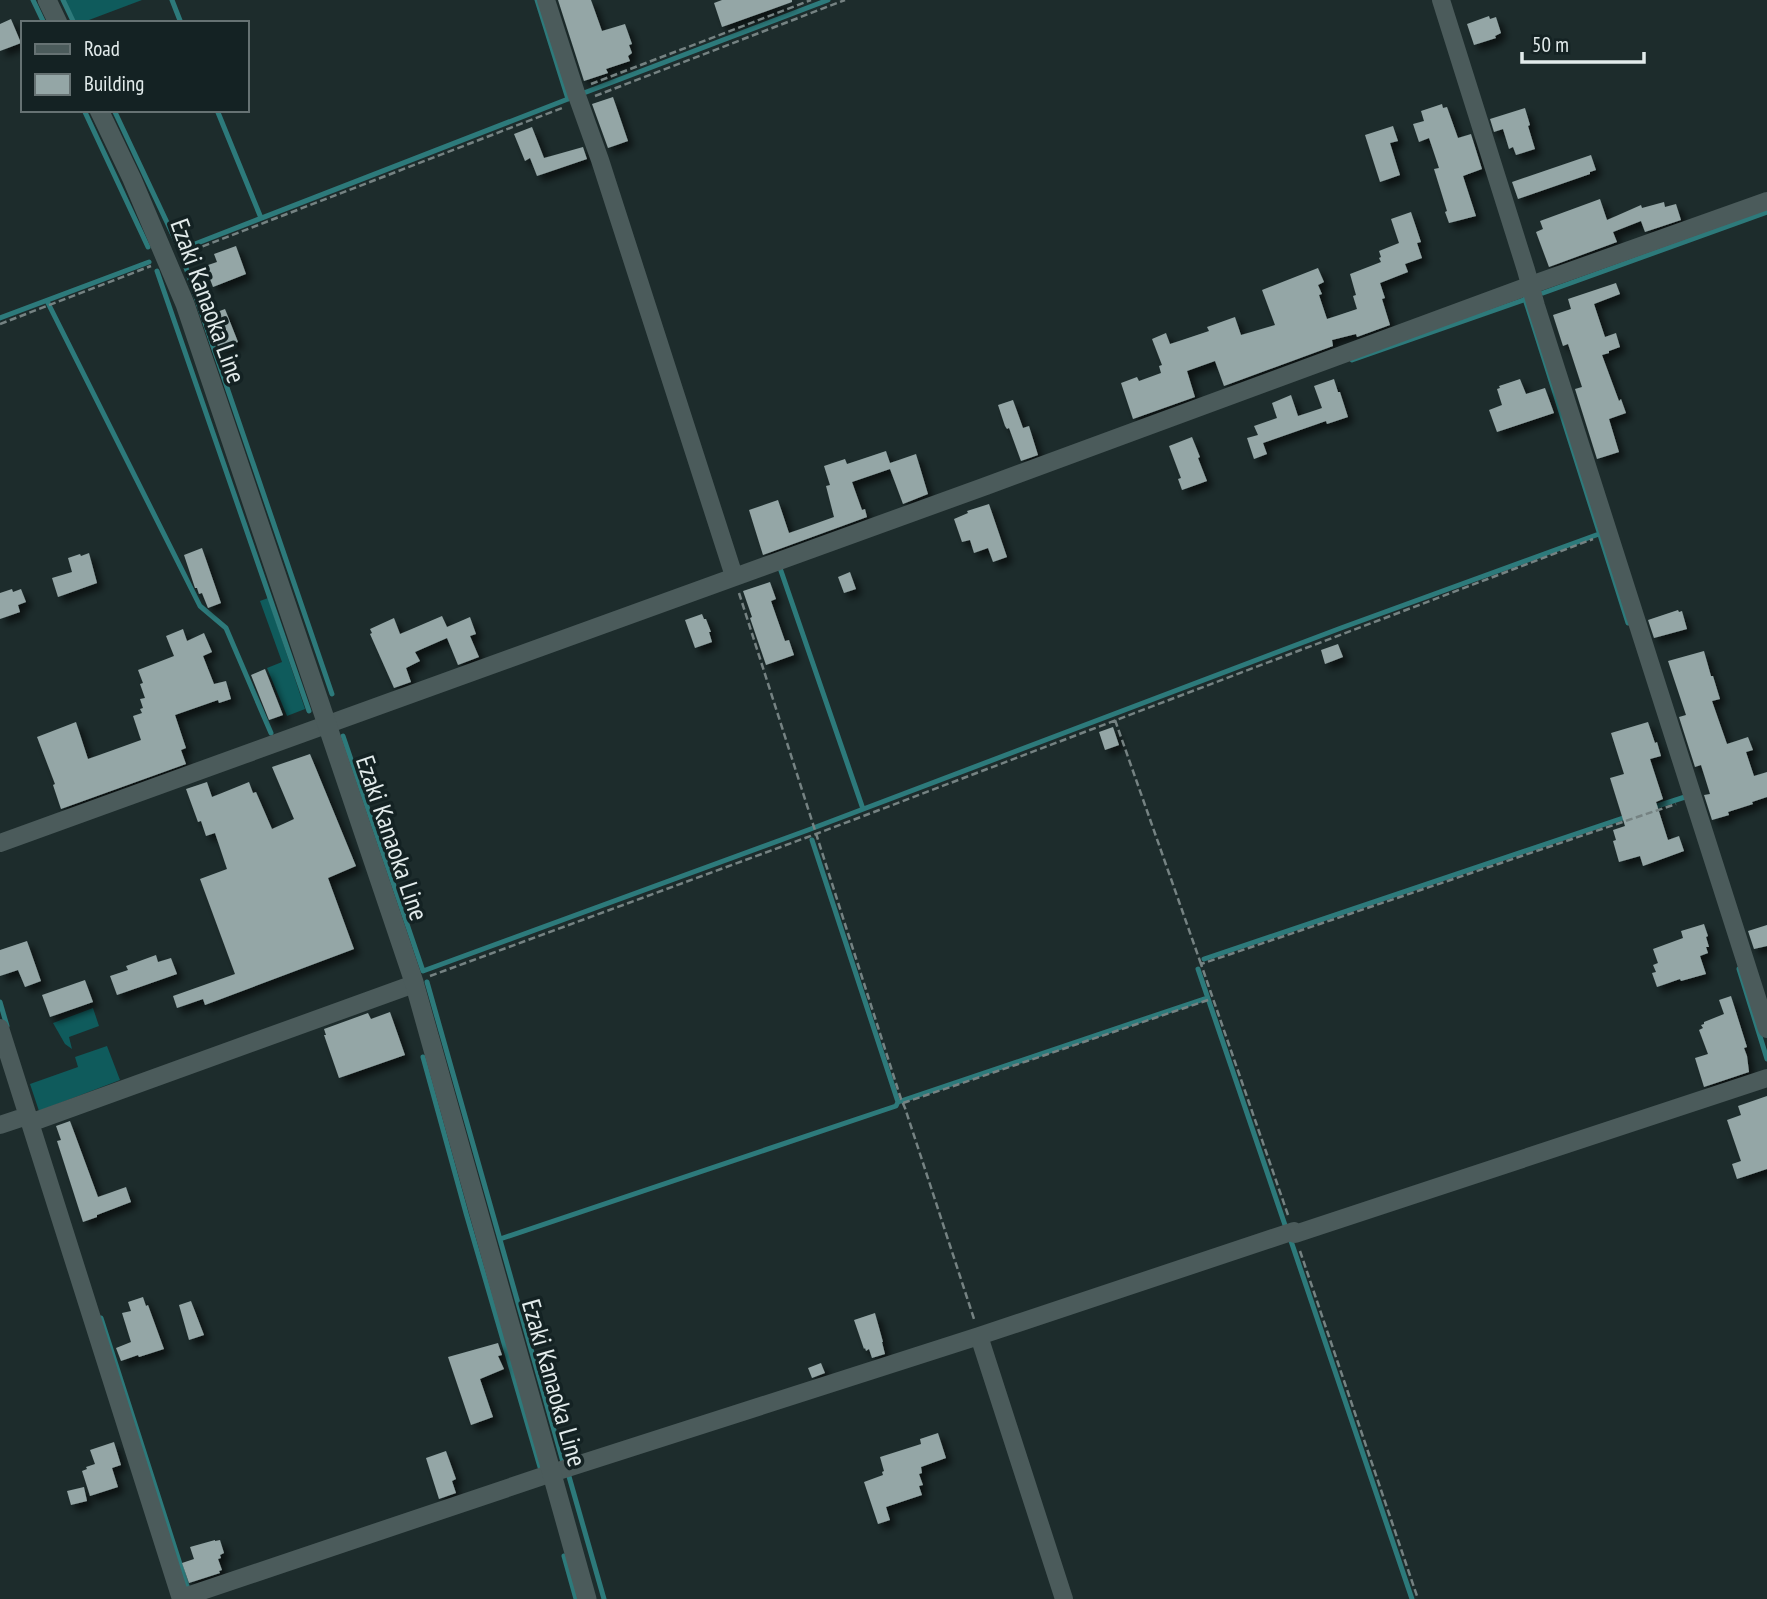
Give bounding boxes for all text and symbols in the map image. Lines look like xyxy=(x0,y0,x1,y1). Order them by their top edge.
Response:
legend xyxy=(21,21,248,112)
scale bar xyxy=(1522,21,1644,65)
text: 50 m xyxy=(1532,31,1569,58)
text: Road xyxy=(84,35,120,62)
text: Building xyxy=(84,70,144,97)
street label: Ezaki Kanaoka Line xyxy=(163,214,253,388)
street label: Ezaki Kanaoka Line xyxy=(349,751,436,925)
street label: Ezaki Kanaoka Line xyxy=(515,1295,594,1470)

